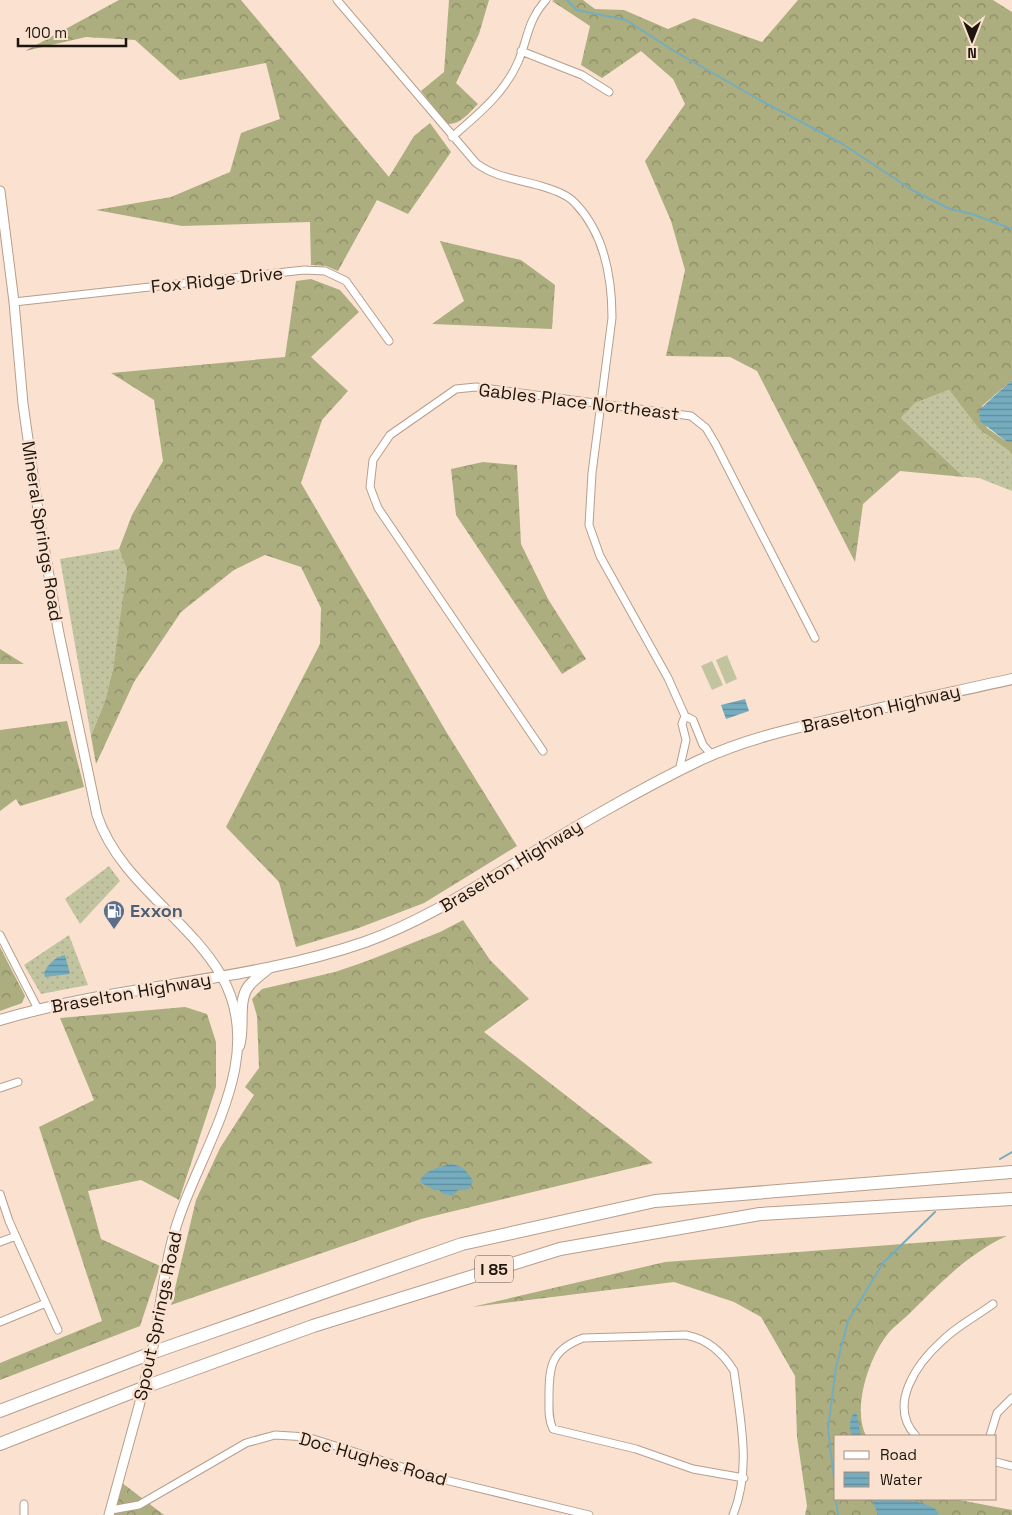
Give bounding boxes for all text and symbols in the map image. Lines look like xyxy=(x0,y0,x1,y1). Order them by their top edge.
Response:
scale bar xyxy=(18,15,125,47)
north arrow xyxy=(947,15,997,65)
text: 100 m xyxy=(25,23,67,42)
text: N xyxy=(967,44,977,62)
street label: Fox Ridge Drive xyxy=(150,261,284,298)
street label: Gables Place Northeast xyxy=(477,378,681,425)
street label: Mineral Springs Road xyxy=(17,439,68,623)
street label: Braselton Highway xyxy=(799,679,962,738)
street label: Braselton Highway xyxy=(435,814,586,917)
fuel station icon: Exxon xyxy=(102,899,126,930)
place label: Exxon xyxy=(130,899,183,922)
street label: Braselton Highway xyxy=(49,967,213,1018)
street label: Spout Springs Road xyxy=(128,1229,187,1403)
road number: I 85 xyxy=(475,1256,513,1282)
street label: Doc Hughes Road xyxy=(297,1426,450,1491)
legend xyxy=(834,1435,997,1500)
text: Road xyxy=(880,1445,917,1464)
text: Water xyxy=(880,1470,923,1489)

